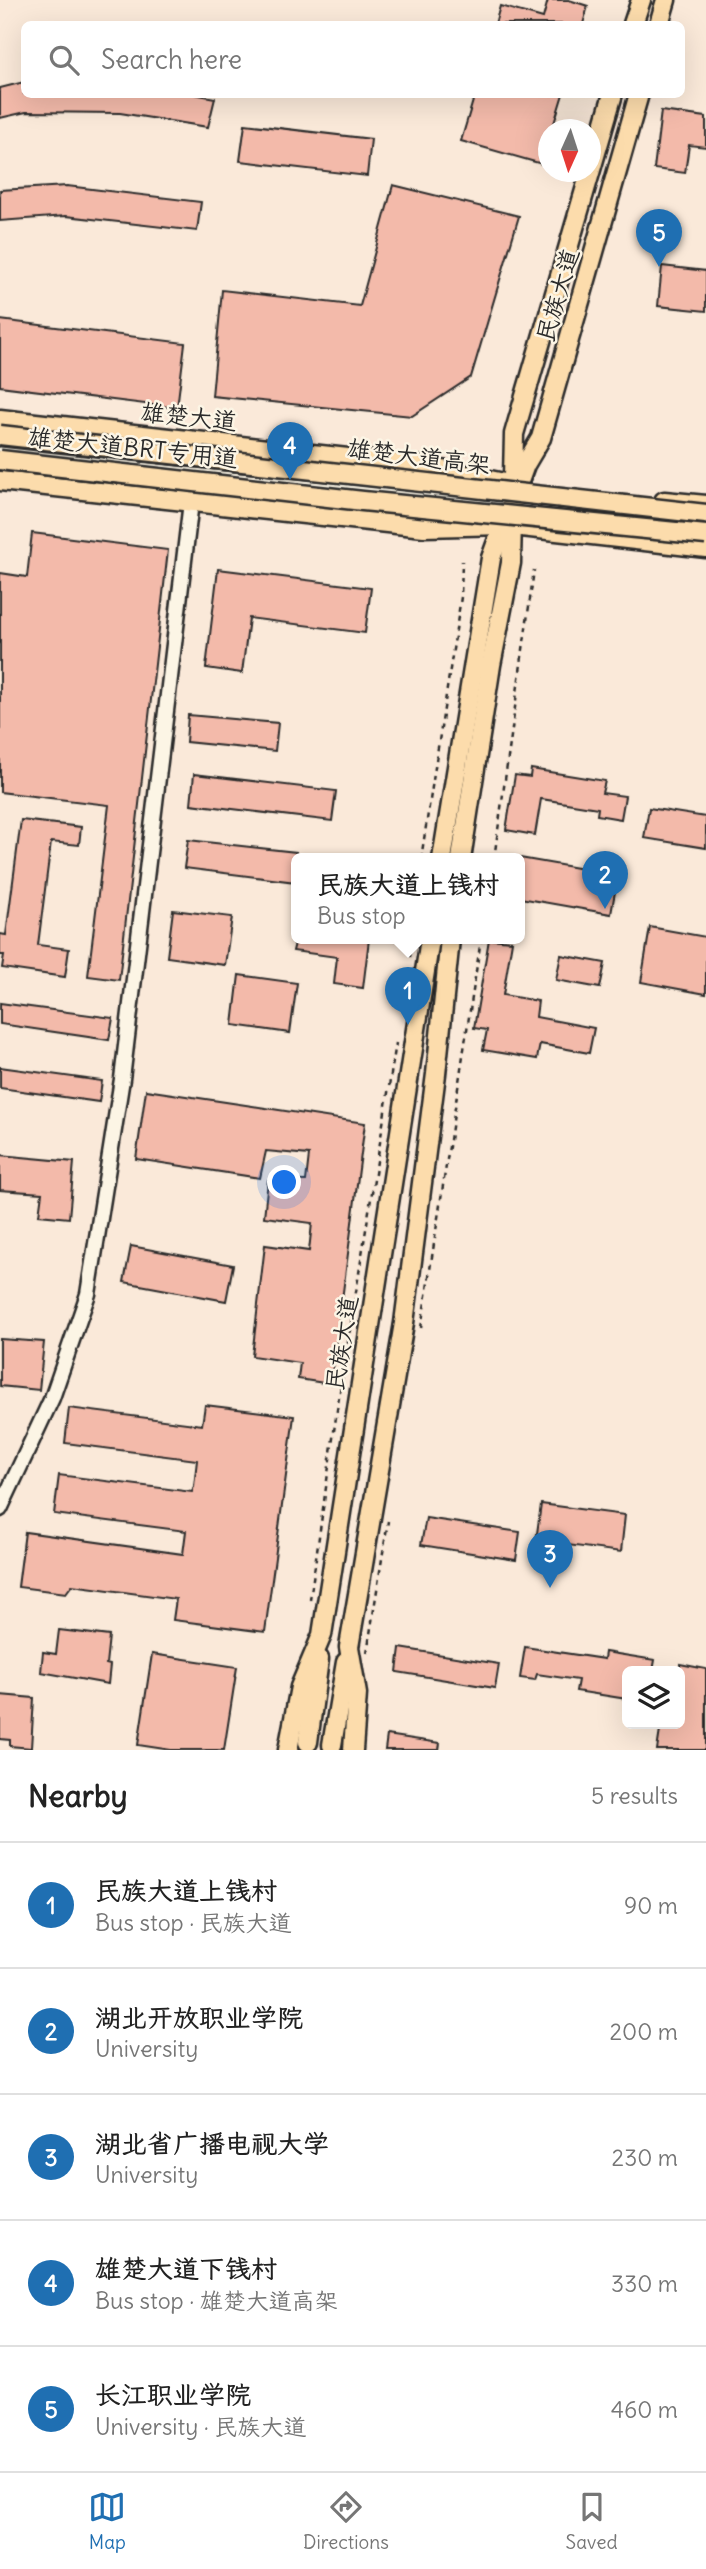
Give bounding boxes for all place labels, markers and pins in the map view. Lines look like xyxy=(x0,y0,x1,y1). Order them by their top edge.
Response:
pin: 5 xyxy=(636,209,682,267)
pin: 4 xyxy=(267,422,313,480)
pin: 2 xyxy=(582,851,628,909)
pin: 1 xyxy=(385,967,431,1025)
pin: 3 xyxy=(527,1530,573,1588)

